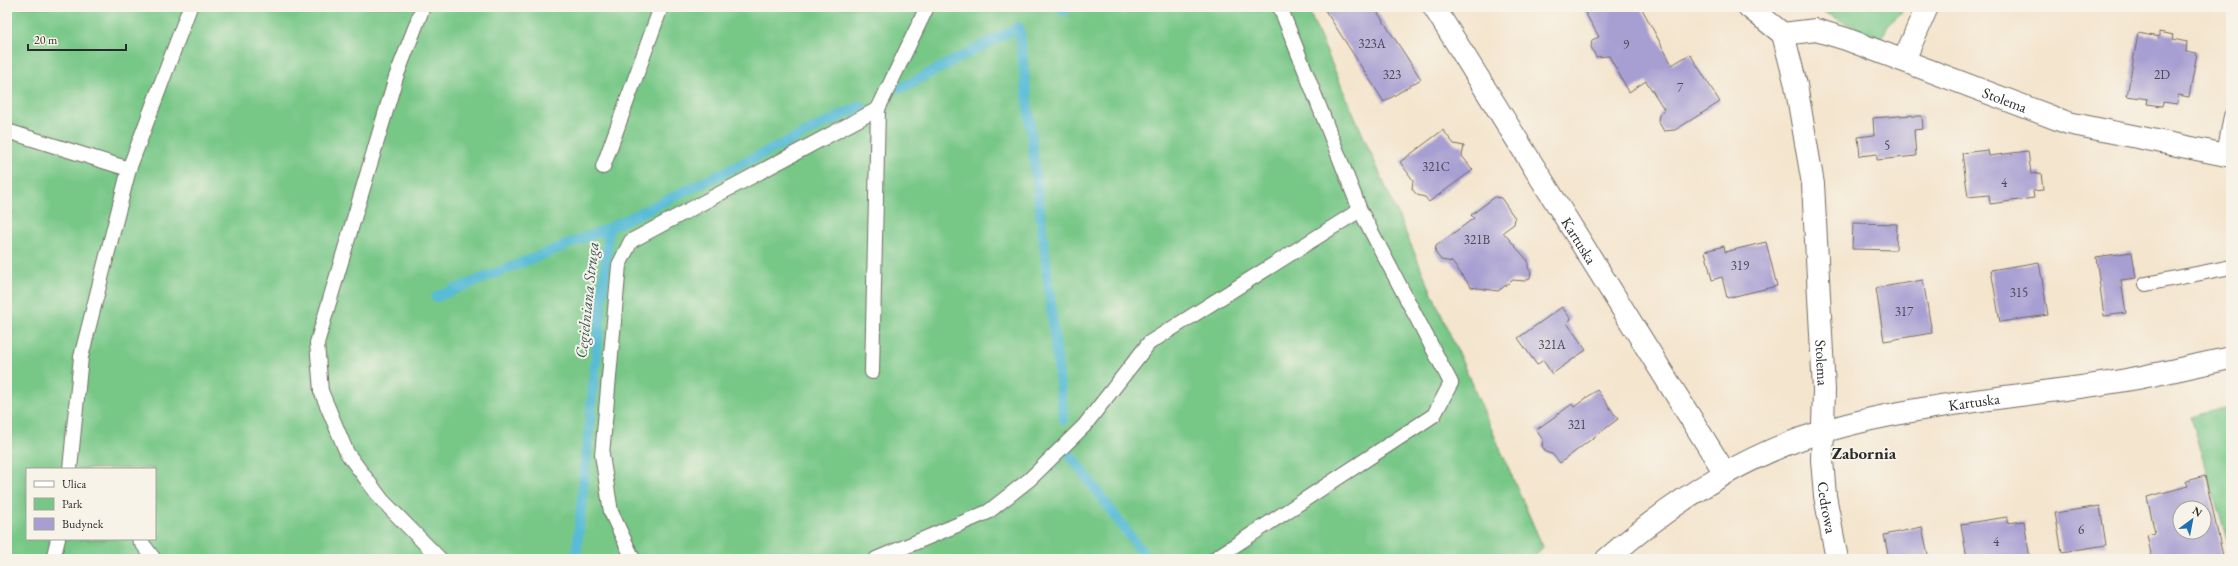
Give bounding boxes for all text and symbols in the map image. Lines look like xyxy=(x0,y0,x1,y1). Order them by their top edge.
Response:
scale bar xyxy=(28,26,126,52)
text: 20 m xyxy=(34,32,58,48)
house number: 323A xyxy=(1358,35,1387,52)
house number: 9 xyxy=(1623,36,1630,53)
house number: 323 xyxy=(1383,66,1401,83)
house number: 2D xyxy=(2154,66,2170,83)
house number: 7 xyxy=(1677,79,1684,96)
street label: Stolema xyxy=(1980,82,2030,116)
house number: 5 xyxy=(1884,137,1890,154)
house number: 321C xyxy=(1422,158,1450,175)
house number: 4 xyxy=(2001,174,2008,191)
street label: Kartuska xyxy=(1558,213,1601,267)
house number: 321B xyxy=(1464,231,1491,248)
water label: Cegielniana Struga xyxy=(570,241,604,359)
house number: 319 xyxy=(1731,257,1750,274)
house number: 315 xyxy=(2010,284,2028,301)
house number: 317 xyxy=(1895,303,1914,320)
house number: 321A xyxy=(1538,336,1567,353)
street label: Stolema xyxy=(1812,339,1833,386)
street label: Kartuska xyxy=(1947,388,2001,414)
house number: 321 xyxy=(1568,416,1586,433)
district label: Zabornia xyxy=(1832,442,1897,464)
legend xyxy=(26,468,156,540)
text: Ulica xyxy=(62,476,86,492)
street label: Cedrowa xyxy=(1814,481,1841,535)
text: Park xyxy=(62,496,83,512)
north arrow xyxy=(2172,500,2212,540)
text: N xyxy=(2190,503,2205,520)
text: Budynek xyxy=(62,516,104,532)
house number: 6 xyxy=(2078,521,2084,538)
house number: 4 xyxy=(1993,533,2000,550)

